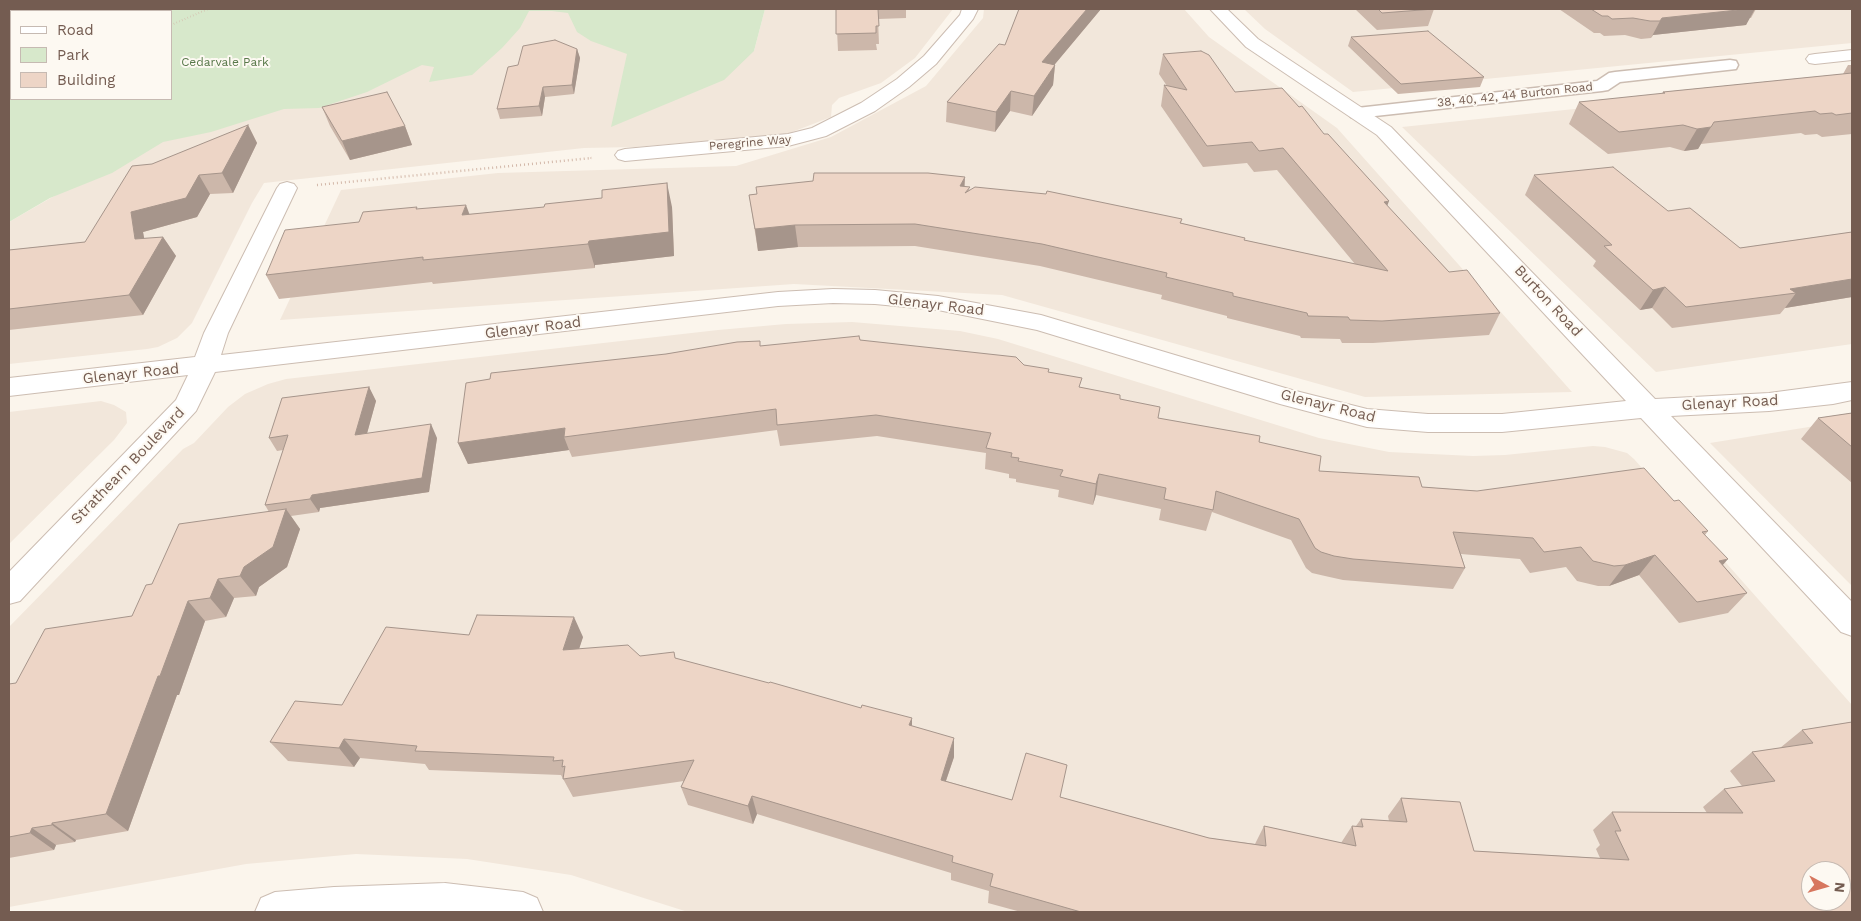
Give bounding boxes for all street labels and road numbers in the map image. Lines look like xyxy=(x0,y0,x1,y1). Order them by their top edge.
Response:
street label: 38, 40, 42, 44 Burton Road xyxy=(1436,80,1594,110)
street label: Peregrine Way xyxy=(708,132,792,154)
street label: Burton Road xyxy=(1510,262,1586,340)
street label: Glenayr Road xyxy=(887,290,985,320)
street label: Glenayr Road xyxy=(484,313,582,343)
street label: Glenayr Road xyxy=(82,360,180,388)
street label: Glenayr Road xyxy=(1279,386,1377,426)
street label: Glenayr Road xyxy=(1681,391,1779,415)
street label: Strathearn Boulevard xyxy=(67,404,189,528)

